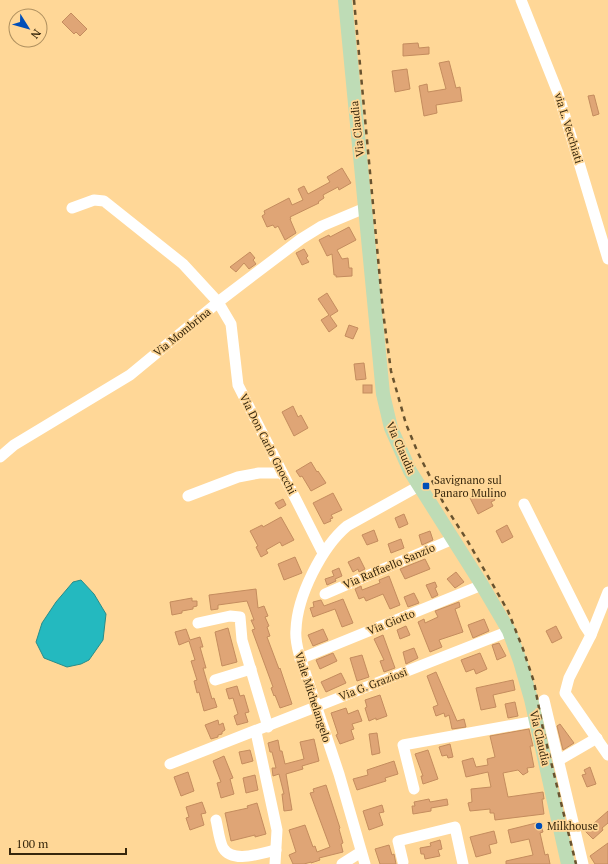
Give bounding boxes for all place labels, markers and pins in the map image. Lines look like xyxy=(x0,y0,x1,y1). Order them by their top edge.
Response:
place label: Savignano sul Panaro Mulino xyxy=(434,473,506,500)
marker: Savignano sul Panaro Mulino xyxy=(421,481,431,491)
place label: Milkhouse xyxy=(547,819,598,833)
marker: Milkhouse xyxy=(534,821,544,831)

